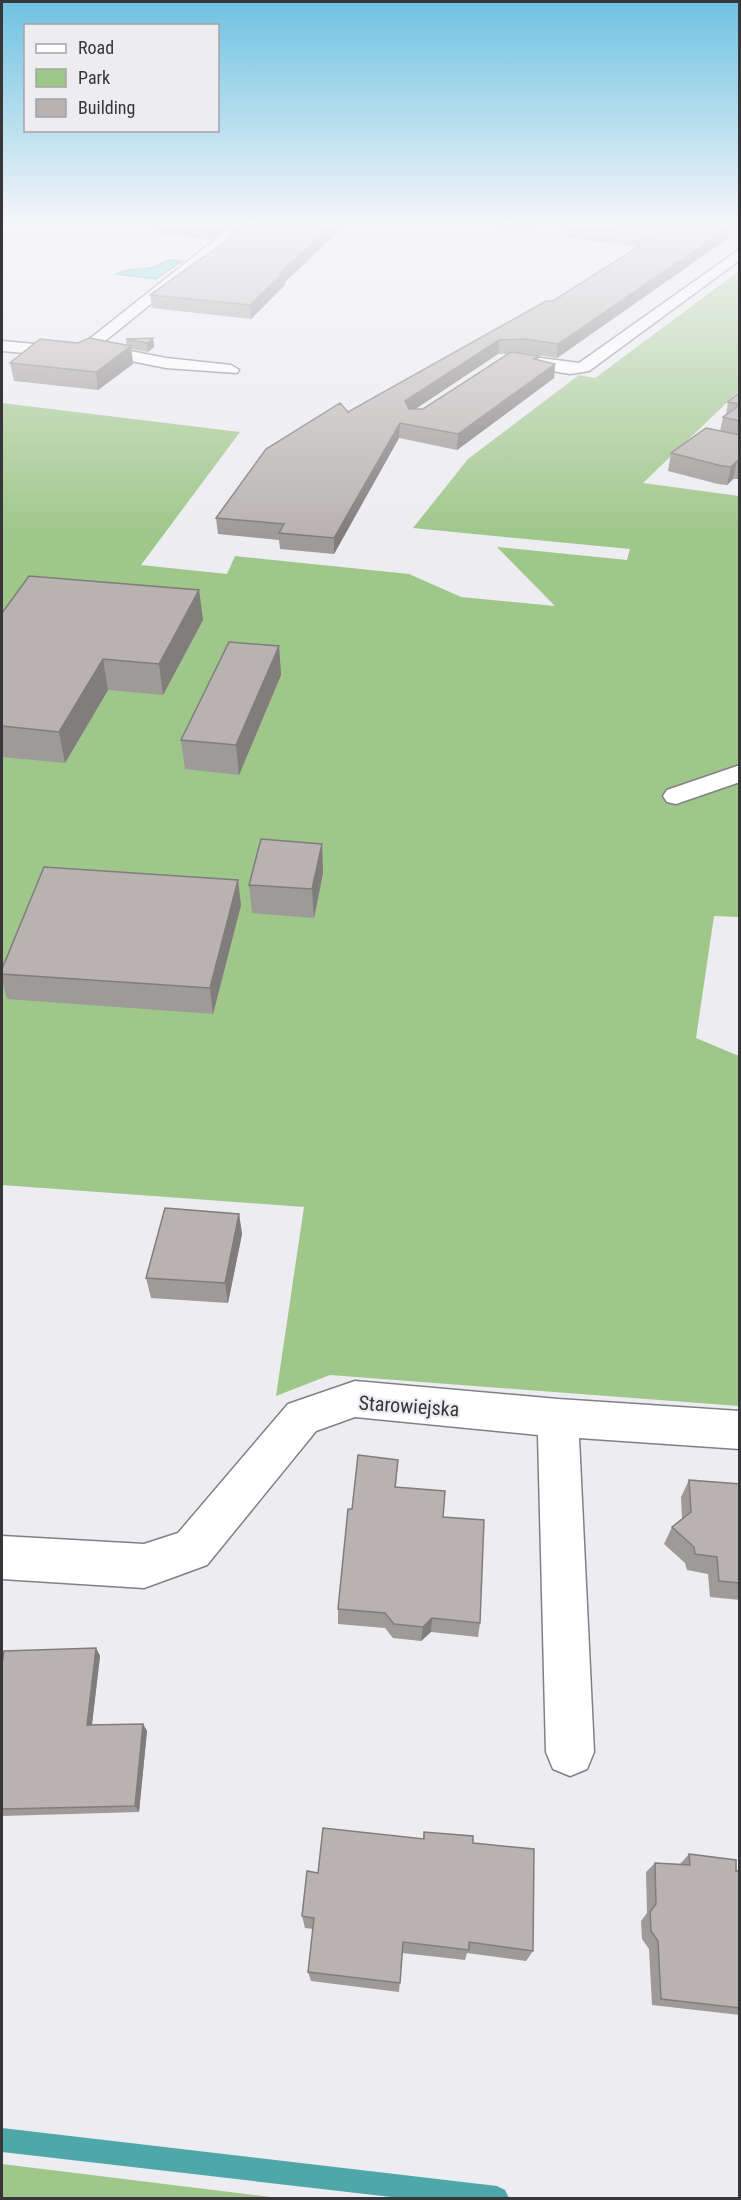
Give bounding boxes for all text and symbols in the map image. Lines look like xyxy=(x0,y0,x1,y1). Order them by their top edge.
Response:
legend xyxy=(24,24,219,132)
text: Road xyxy=(78,37,114,58)
text: Park xyxy=(78,67,110,88)
text: Building xyxy=(78,97,135,118)
street label: Starowiejska xyxy=(358,1391,460,1421)

